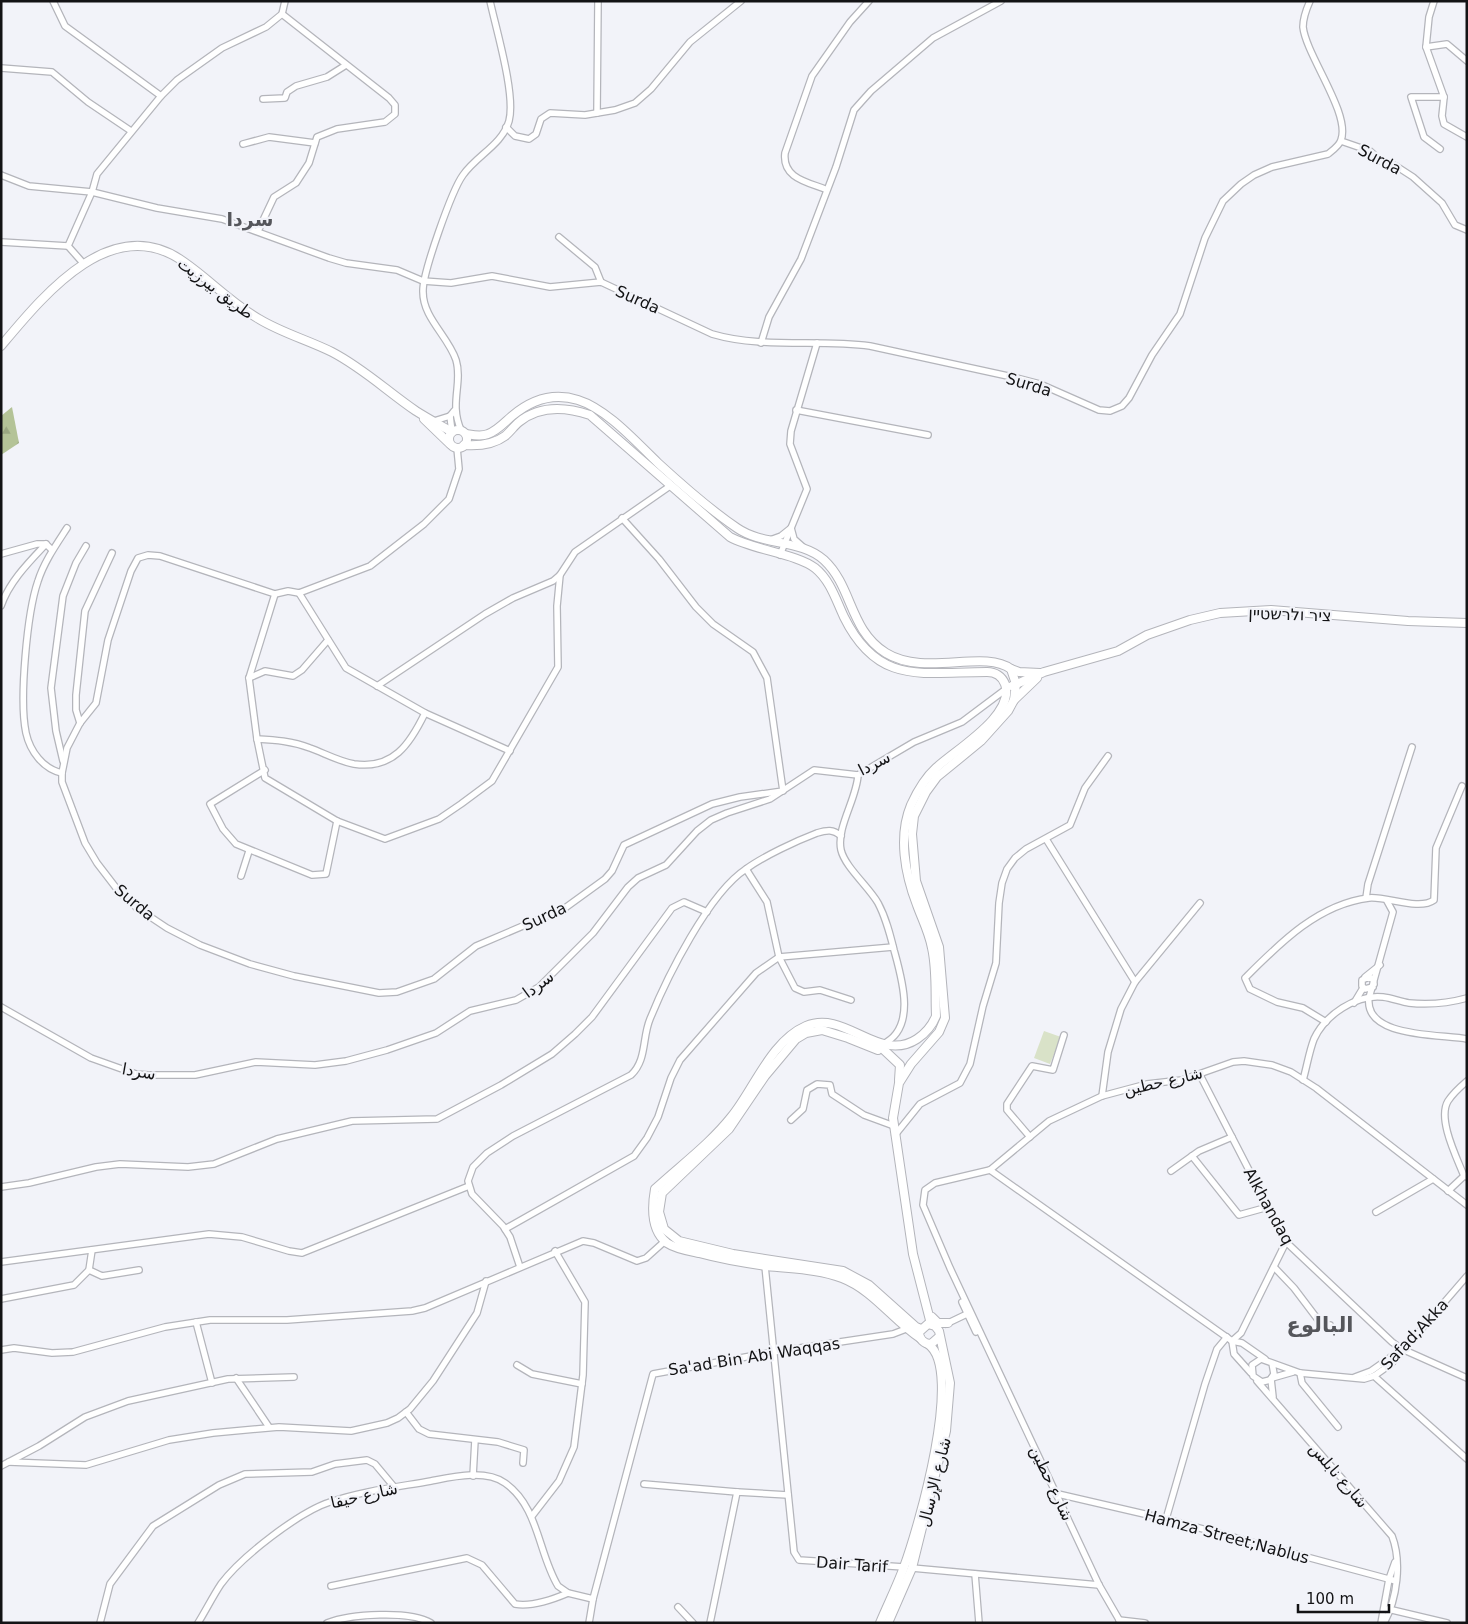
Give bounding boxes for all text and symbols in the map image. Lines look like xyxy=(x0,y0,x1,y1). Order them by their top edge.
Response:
street label: Surda xyxy=(1355,140,1405,179)
district label: سردا xyxy=(227,208,273,231)
street label: طريق بيرزيت xyxy=(173,254,258,324)
street label: Surda xyxy=(613,281,663,318)
street label: Surda xyxy=(1004,369,1054,400)
street label: ציר ולרשטיין xyxy=(1248,604,1332,625)
street label: سردا xyxy=(855,747,894,780)
street label: Surda xyxy=(111,880,159,925)
street label: Surda xyxy=(519,898,569,935)
street label: سردا xyxy=(519,967,558,1003)
street label: سردا xyxy=(120,1059,157,1085)
street label: شارع حطين xyxy=(1122,1063,1205,1101)
street label: Alkhandaq xyxy=(1240,1165,1297,1248)
street label: Safad;Akka xyxy=(1377,1295,1452,1374)
district label: البالوع xyxy=(1287,1313,1353,1337)
street label: Sa'ad Bin Abi Waqqas xyxy=(667,1334,841,1379)
street label: شارع الإرسال xyxy=(914,1435,956,1529)
street label: شارع نابلس xyxy=(1304,1439,1372,1512)
street label: شارع حطين xyxy=(1025,1443,1077,1524)
street label: شارع حيفا xyxy=(329,1479,400,1513)
street label: Hamza Street;Nablus xyxy=(1143,1505,1311,1568)
street label: Dair Tarif xyxy=(815,1553,889,1577)
scale bar xyxy=(1298,1582,1389,1614)
text: 100 m xyxy=(1306,1590,1354,1608)

